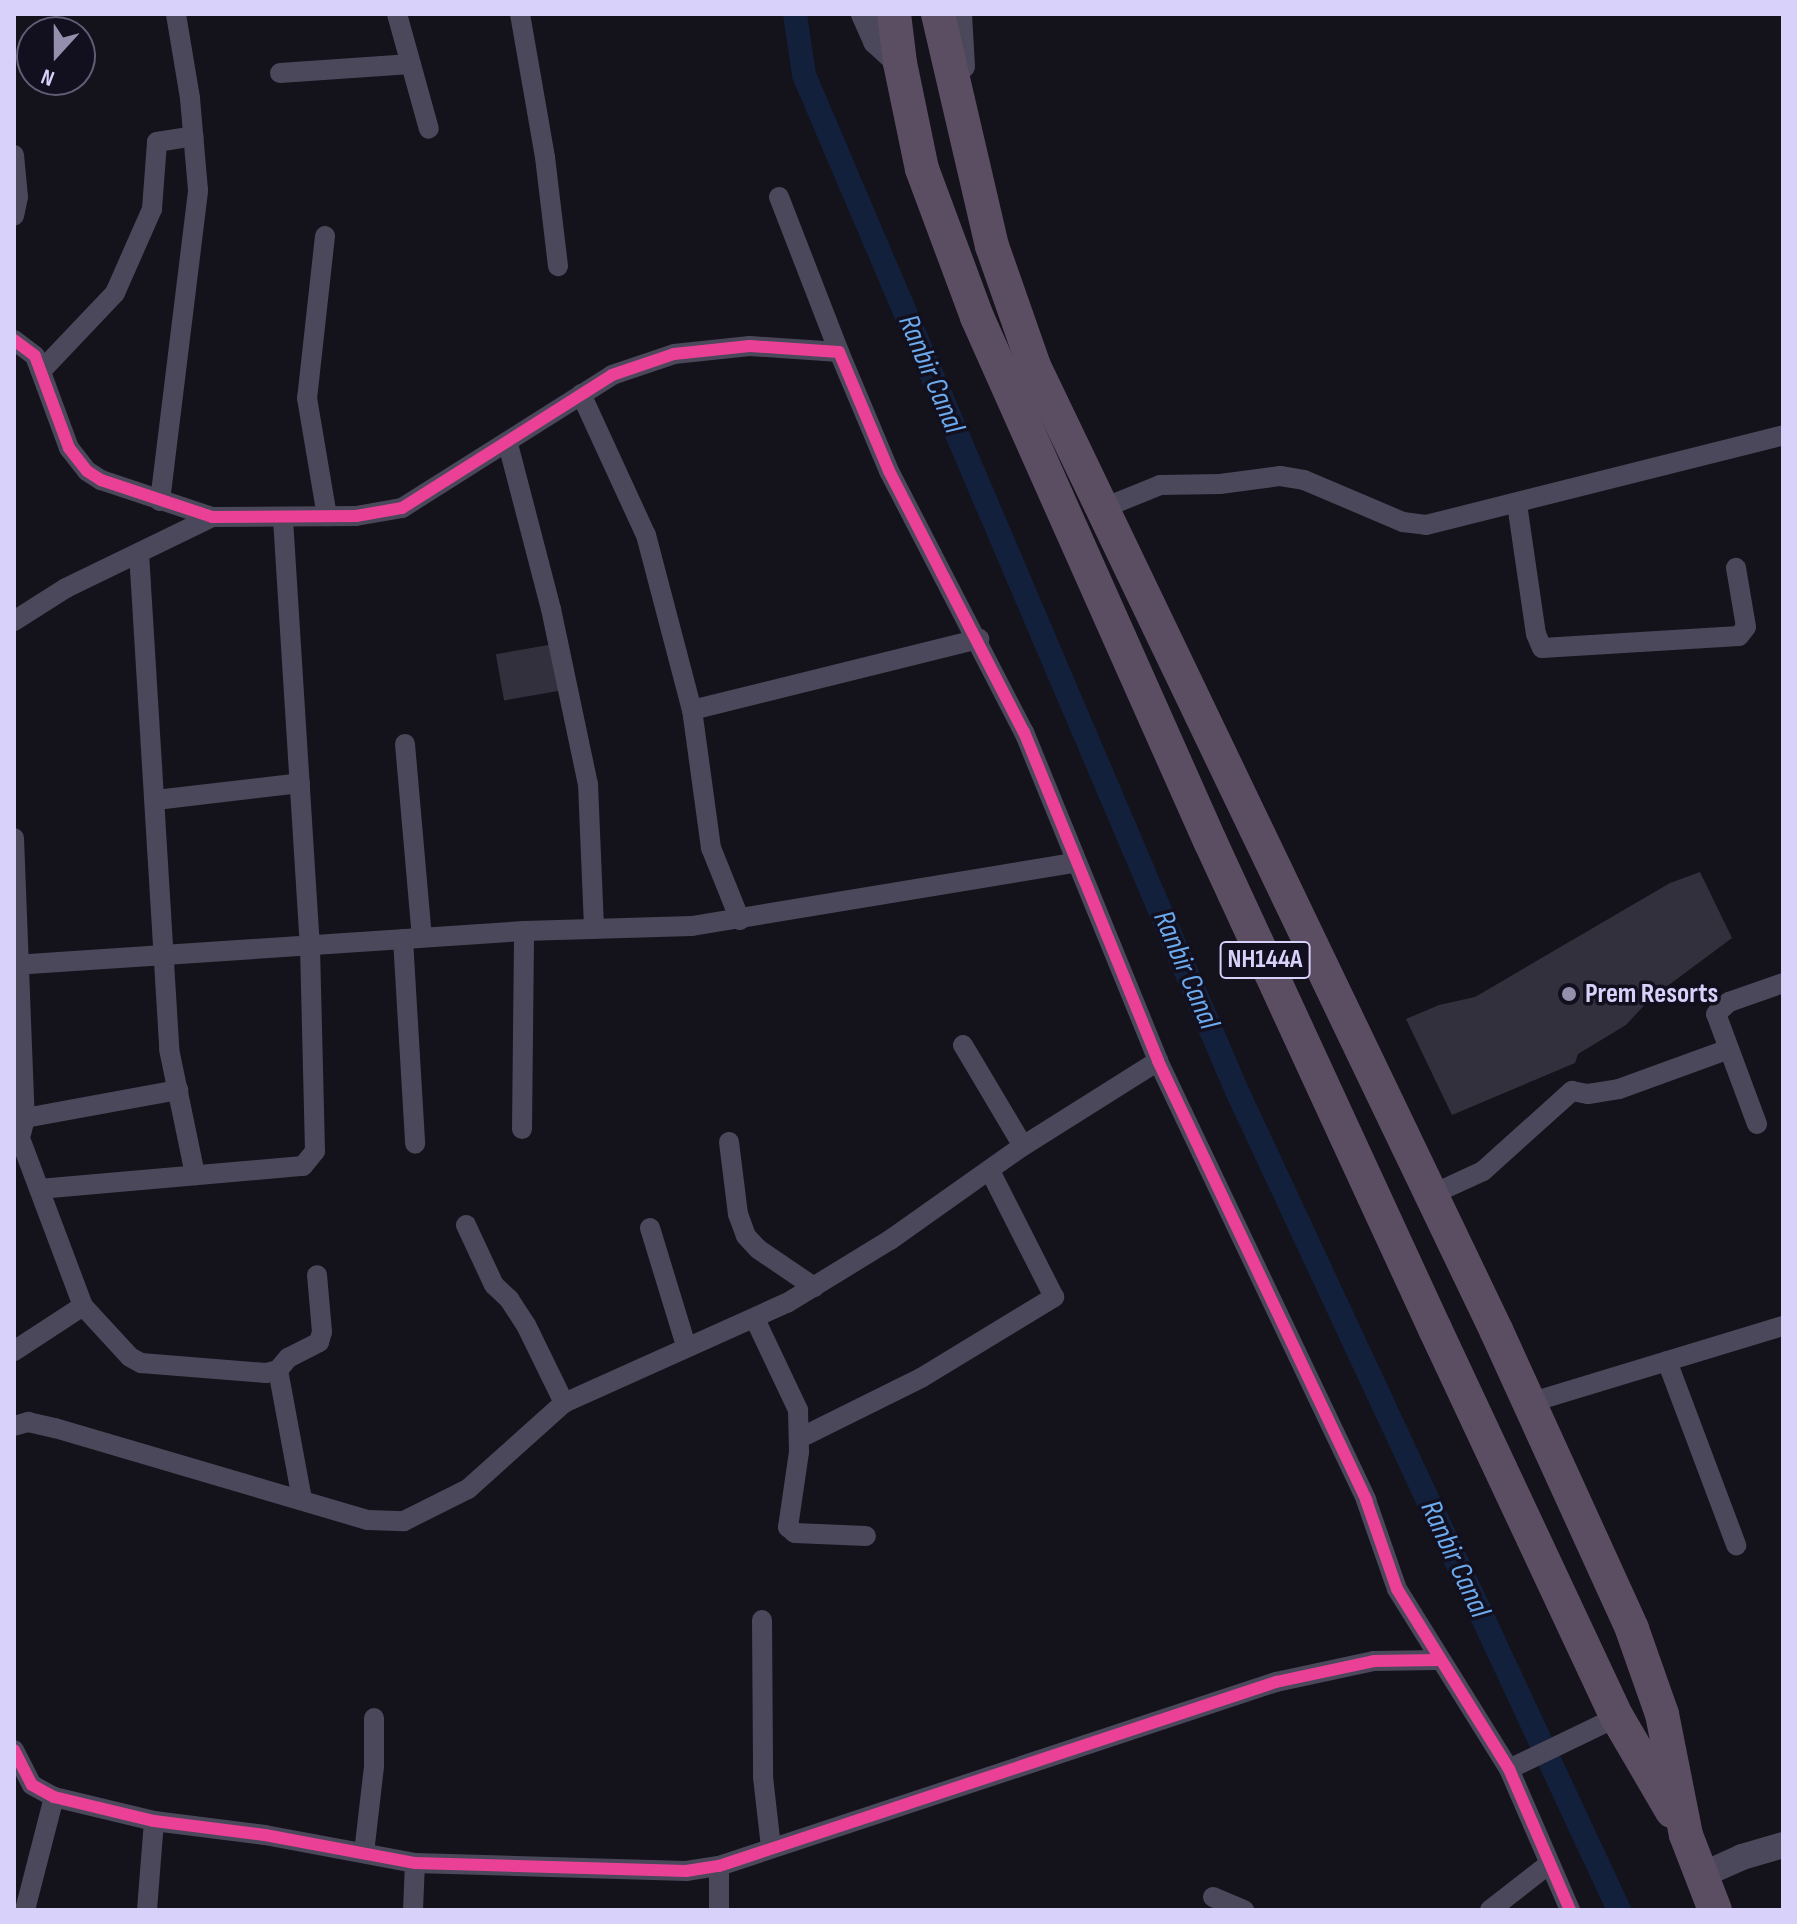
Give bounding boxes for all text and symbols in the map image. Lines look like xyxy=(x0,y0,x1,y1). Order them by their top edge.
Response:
north arrow xyxy=(16,16,96,96)
text: N xyxy=(38,62,58,92)
water label: Ranbir Canal xyxy=(890,309,972,439)
water label: Ranbir Canal xyxy=(1145,905,1227,1035)
road number: NH144A xyxy=(1219,938,1311,982)
place label: Prem Resorts xyxy=(1585,977,1718,1011)
marker: Prem Resorts xyxy=(1560,985,1578,1003)
water label: Ranbir Canal xyxy=(1412,1495,1498,1623)

